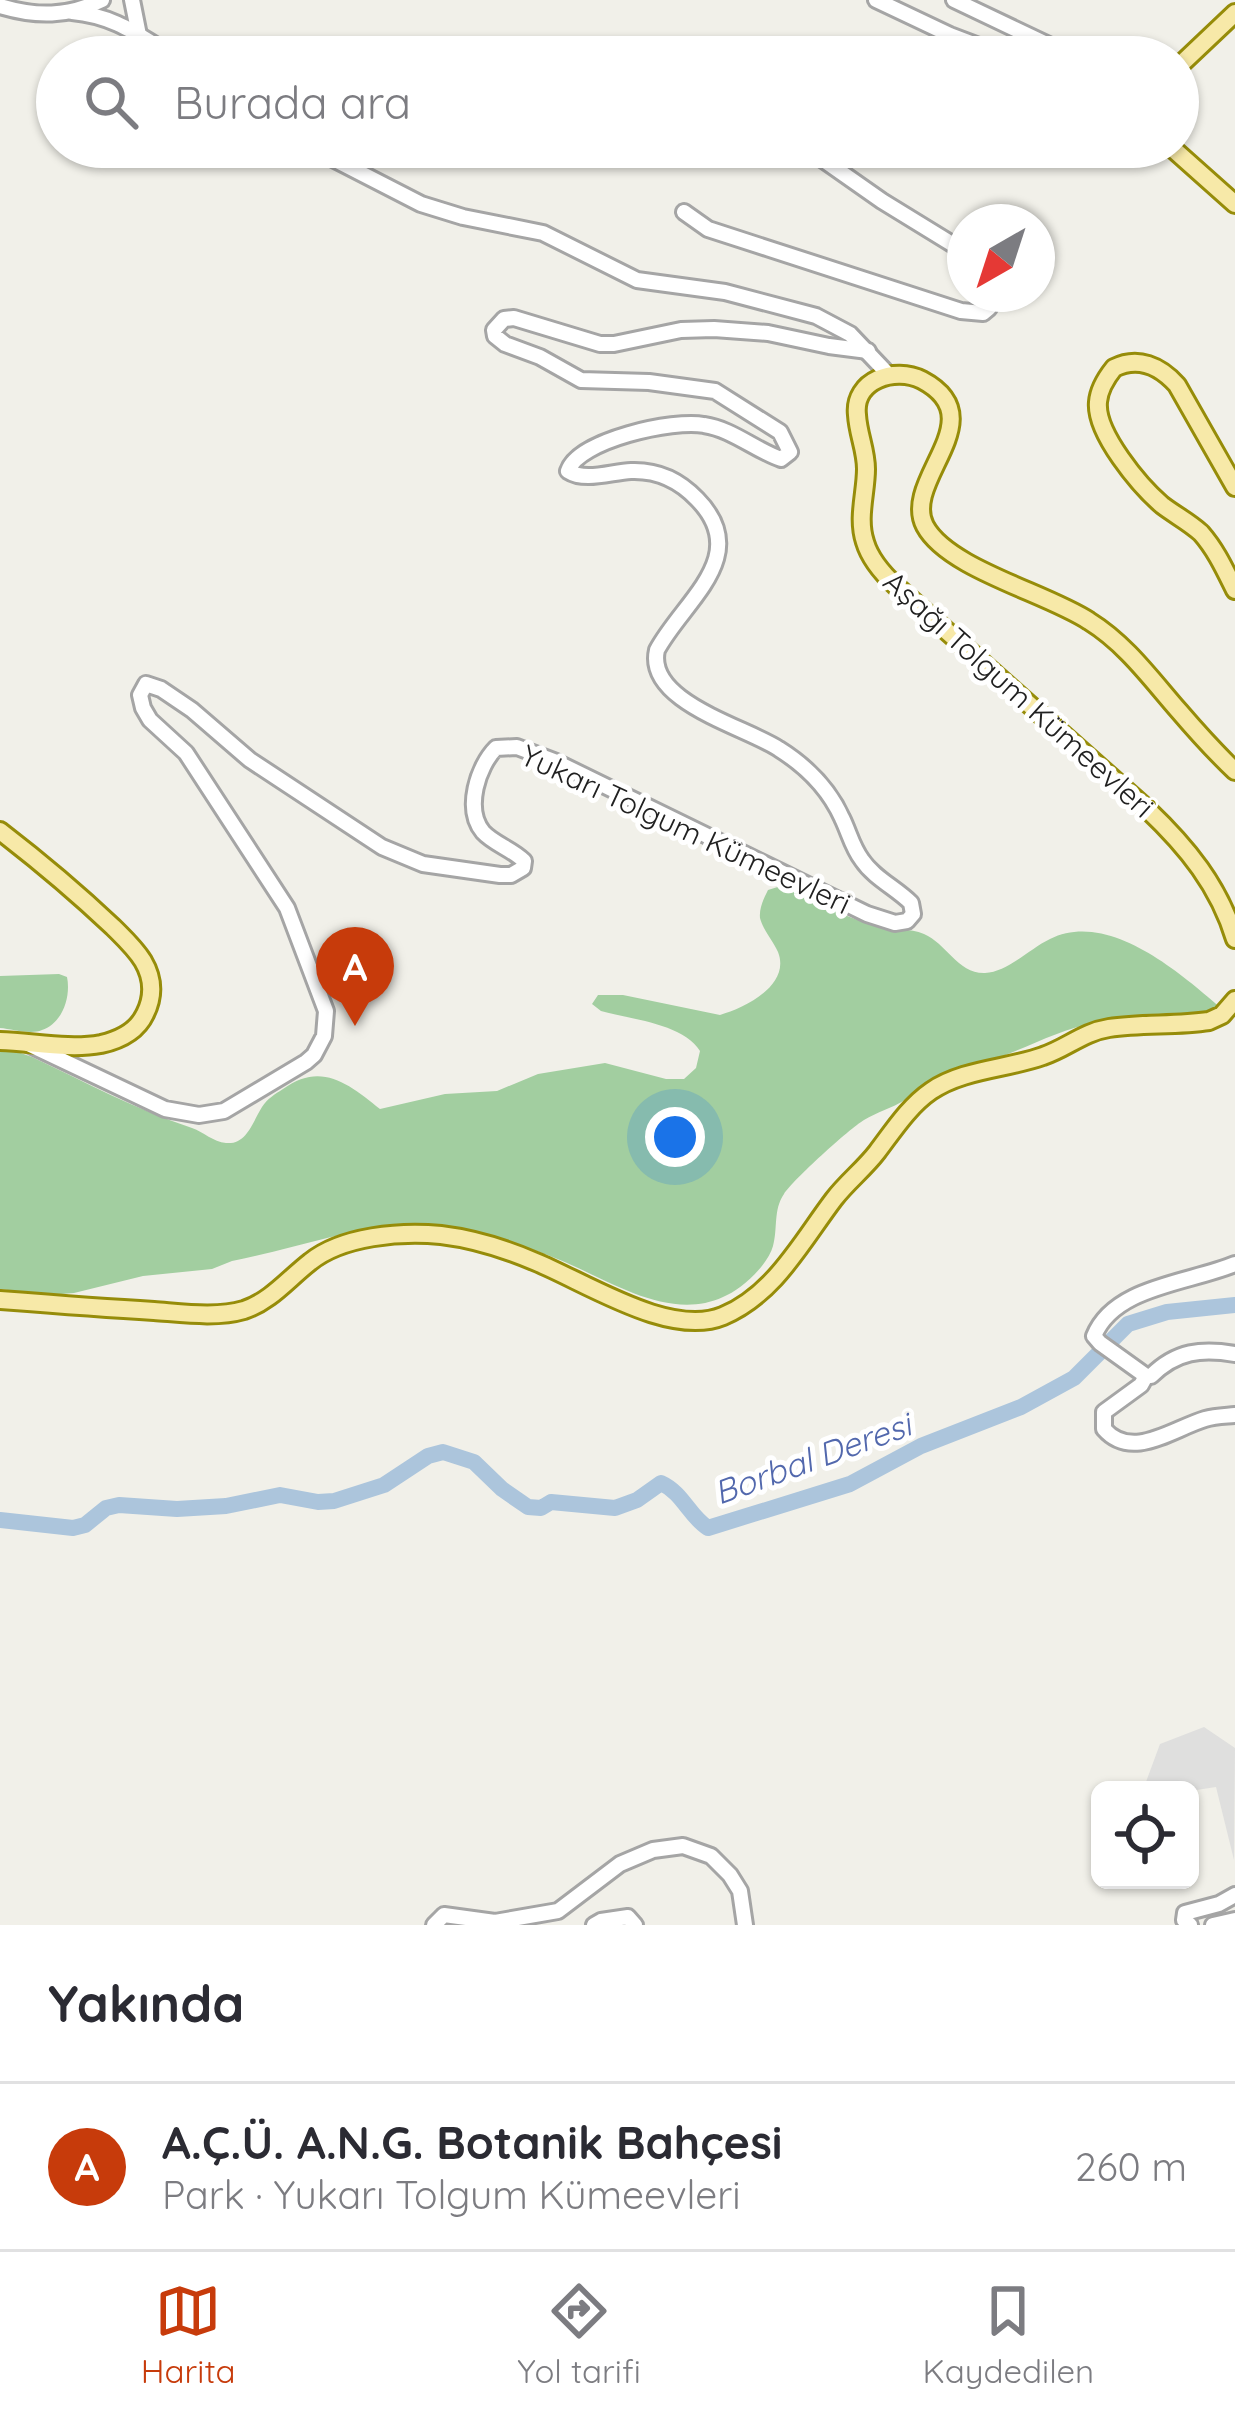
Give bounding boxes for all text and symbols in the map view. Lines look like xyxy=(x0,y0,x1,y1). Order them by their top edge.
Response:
search box xyxy=(36,36,1199,168)
icon: search xyxy=(78,69,144,135)
text: Burada ara xyxy=(174,74,411,130)
north arrow xyxy=(947,204,1055,312)
street label: Aşağı Tolgum Kümeevleri xyxy=(876,563,1162,825)
street label: Yukarı Tolgum Kümeevleri xyxy=(515,736,857,922)
pin: A xyxy=(316,927,394,1026)
your location xyxy=(645,1107,705,1167)
water label: Borbal Deresi xyxy=(708,1402,920,1513)
map controls xyxy=(1091,1781,1199,1889)
button: locate xyxy=(1091,1781,1199,1889)
text: Yakında xyxy=(48,1971,244,2035)
text: A.Ç.Ü. A.N.G. Botanik Bahçesi xyxy=(162,2114,782,2170)
text: A xyxy=(75,2142,99,2191)
text: 260 m xyxy=(1075,2142,1187,2191)
text: Park · Yukarı Tolgum Kümeevleri xyxy=(162,2170,741,2219)
tab: Harita xyxy=(141,2278,236,2391)
tab: Yol tarifi xyxy=(517,2278,641,2391)
tab: Kaydedilen xyxy=(923,2278,1094,2391)

